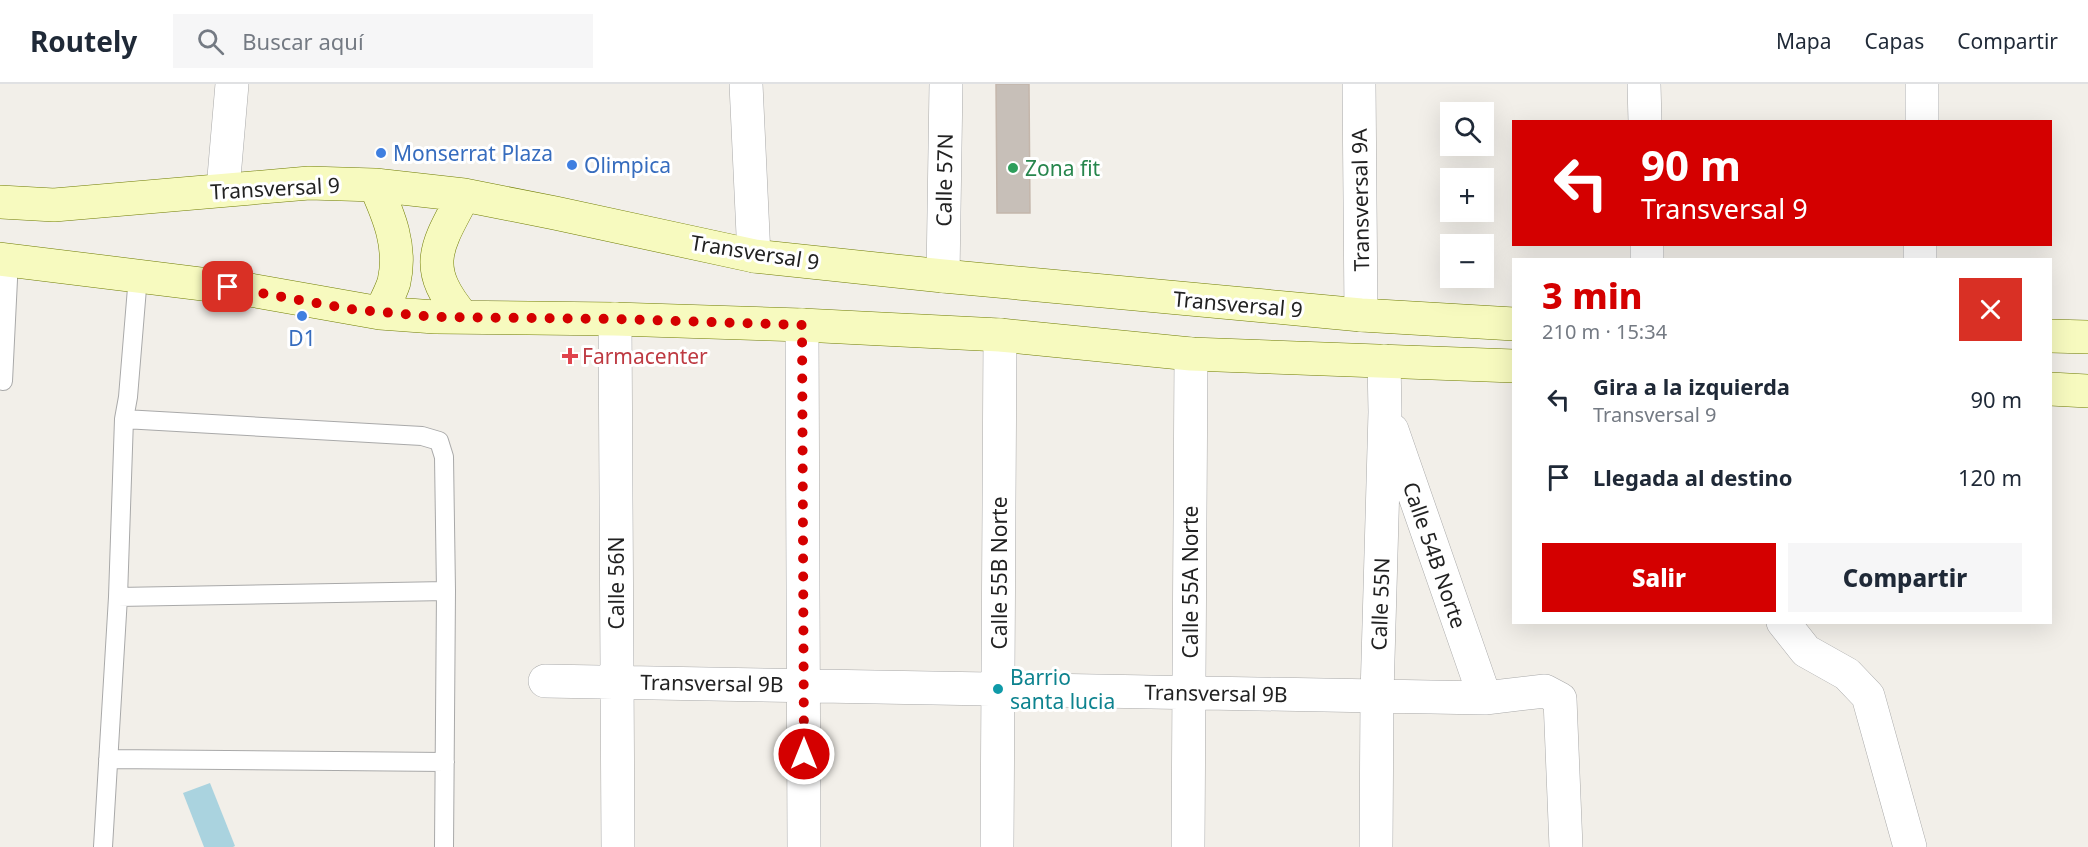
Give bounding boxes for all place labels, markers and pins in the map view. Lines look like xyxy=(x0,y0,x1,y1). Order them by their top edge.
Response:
place label: Monserrat Plaza xyxy=(393,139,553,167)
marker: Monserrat Plaza xyxy=(374,146,388,160)
place label: Olimpica xyxy=(584,151,671,179)
place label: Zona fit xyxy=(1025,154,1101,182)
marker: Olimpica xyxy=(565,158,579,172)
marker: Zona fit xyxy=(1006,161,1020,175)
pin xyxy=(202,261,253,312)
marker: D1 xyxy=(295,309,309,323)
place label: D1 xyxy=(288,324,316,352)
place label: Farmacenter xyxy=(582,342,708,370)
marker: Farmacenter xyxy=(563,349,577,363)
place label: Barrio santa lucia xyxy=(1010,663,1115,715)
marker: Barrio santa lucia xyxy=(991,682,1005,696)

